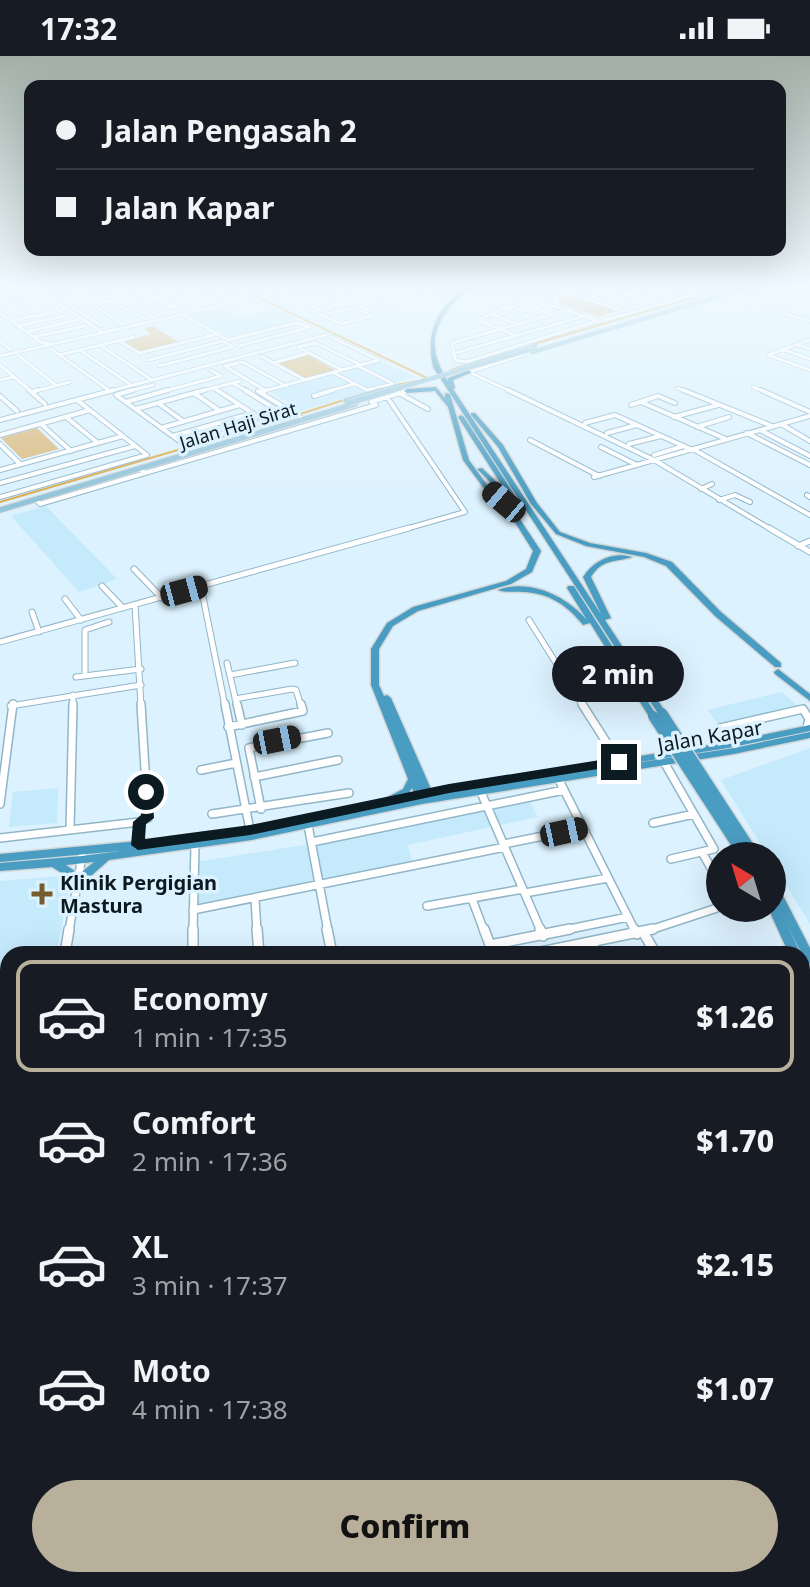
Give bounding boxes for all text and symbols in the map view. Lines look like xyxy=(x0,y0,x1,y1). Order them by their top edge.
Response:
text: 17:32 xyxy=(40,8,117,49)
text: Jalan Pengasah 2 xyxy=(104,110,357,151)
text: Jalan Kapar xyxy=(104,187,274,228)
street label: Jalan Haji Sirat xyxy=(175,396,300,455)
car xyxy=(478,477,530,527)
car xyxy=(158,573,210,609)
callout: 2 min xyxy=(553,646,685,702)
text: 2 min xyxy=(582,656,654,692)
street label: Jalan Kapar xyxy=(653,714,765,759)
car xyxy=(251,724,303,756)
route end xyxy=(601,744,637,780)
route start xyxy=(128,774,164,810)
car xyxy=(538,815,590,849)
north arrow xyxy=(706,842,786,922)
map controls xyxy=(706,842,786,922)
place label: Klinik Pergigian Mastura xyxy=(60,869,217,919)
marker: Klinik Pergigian Mastura xyxy=(31,883,53,905)
text: Economy xyxy=(132,978,268,1019)
icon: car xyxy=(36,980,108,1052)
text: $1.26 xyxy=(696,996,774,1037)
text: 1 min · 17:35 xyxy=(132,1019,288,1055)
text: Comfort xyxy=(132,1102,256,1143)
icon: car xyxy=(36,1104,108,1176)
text: $1.70 xyxy=(696,1120,774,1161)
text: 2 min · 17:36 xyxy=(132,1143,288,1179)
text: XL xyxy=(132,1226,169,1267)
icon: car xyxy=(36,1228,108,1300)
text: $2.15 xyxy=(696,1244,774,1285)
text: 3 min · 17:37 xyxy=(132,1267,288,1303)
text: Moto xyxy=(132,1350,211,1391)
icon: car xyxy=(36,1352,108,1424)
text: $1.07 xyxy=(696,1368,774,1409)
text: 4 min · 17:38 xyxy=(132,1391,288,1427)
button: Confirm xyxy=(32,1480,778,1572)

